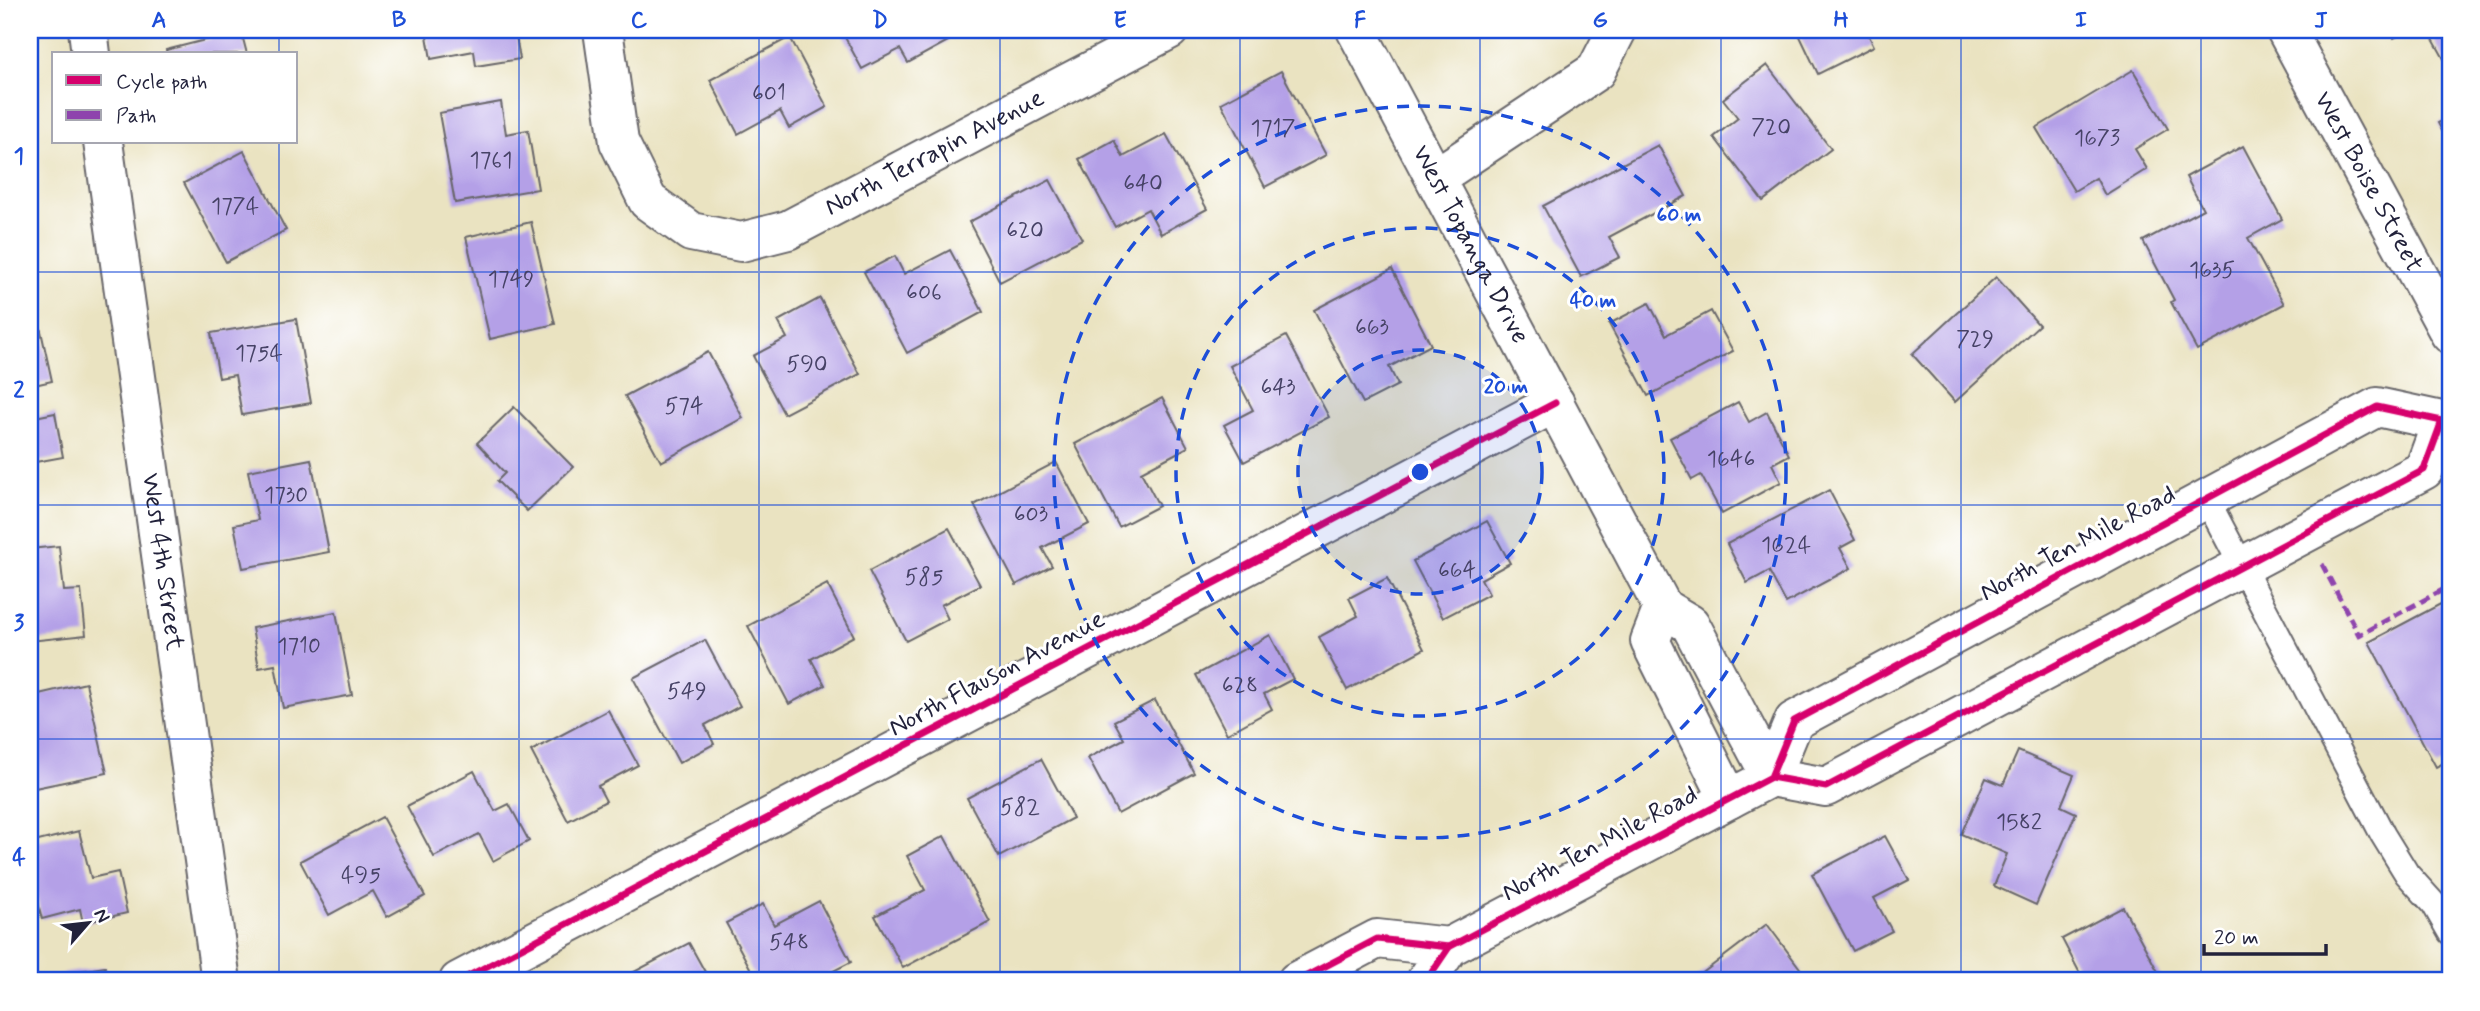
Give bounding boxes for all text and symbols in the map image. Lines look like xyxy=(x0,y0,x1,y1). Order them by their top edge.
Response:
text: A xyxy=(151,6,167,36)
text: B xyxy=(392,6,407,36)
text: C xyxy=(631,6,648,36)
text: D xyxy=(872,6,888,36)
text: E xyxy=(1113,6,1127,36)
text: F xyxy=(1354,6,1366,36)
text: G xyxy=(1592,6,1608,36)
text: H xyxy=(1833,6,1849,36)
text: I xyxy=(2075,6,2087,36)
text: J xyxy=(2314,6,2328,36)
legend xyxy=(52,52,298,144)
text: Cycle path xyxy=(116,68,207,96)
house number: 601 xyxy=(752,79,786,109)
street label: North Terrapin Avenue xyxy=(819,81,1050,225)
street label: West Boise Street xyxy=(2306,86,2431,279)
text: Path xyxy=(116,102,156,130)
house number: 720 xyxy=(1751,113,1791,143)
house number: 1717 xyxy=(1251,114,1295,144)
house number: 1673 xyxy=(2074,124,2120,154)
street label: West Topanga Drive xyxy=(1403,140,1537,350)
text: 1 xyxy=(14,142,24,172)
house number: 1761 xyxy=(470,146,512,176)
house number: 640 xyxy=(1123,169,1163,199)
house number: 1774 xyxy=(211,192,259,222)
text: 60 m xyxy=(1656,201,1702,229)
house number: 620 xyxy=(1006,216,1044,246)
house number: 1635 xyxy=(2189,256,2235,286)
house number: 1749 xyxy=(488,265,534,295)
house number: 606 xyxy=(906,278,942,308)
text: 40 m xyxy=(1570,287,1617,315)
house number: 663 xyxy=(1355,313,1389,343)
house number: 729 xyxy=(1956,325,1994,355)
house number: 1754 xyxy=(235,339,283,369)
house number: 590 xyxy=(786,350,828,380)
house number: 643 xyxy=(1260,373,1296,403)
text: 20 m xyxy=(1484,373,1529,401)
text: 2 xyxy=(13,376,25,406)
house number: 574 xyxy=(665,392,703,422)
house number: 1646 xyxy=(1707,445,1755,475)
centre of rings xyxy=(1408,460,1432,484)
street label: West 4th Street xyxy=(133,471,191,653)
street label: North Ten Mile Road xyxy=(1974,478,2182,610)
house number: 1730 xyxy=(264,481,308,511)
house number: 603 xyxy=(1014,500,1048,530)
house number: 1624 xyxy=(1761,531,1811,561)
house number: 664 xyxy=(1438,556,1476,586)
house number: 585 xyxy=(904,563,944,593)
street label: North Flauson Avenue xyxy=(883,603,1111,745)
text: 3 xyxy=(14,609,25,639)
house number: 1710 xyxy=(277,632,321,662)
house number: 628 xyxy=(1222,671,1258,701)
house number: 549 xyxy=(667,677,707,707)
street label: North Ten Mile Road xyxy=(1496,778,1704,910)
house number: 582 xyxy=(1000,793,1040,823)
house number: 1582 xyxy=(1996,808,2042,838)
text: 4 xyxy=(12,843,26,873)
house number: 495 xyxy=(341,861,381,891)
north arrow xyxy=(52,888,122,958)
text: N xyxy=(88,904,116,927)
scale bar xyxy=(2204,913,2326,957)
text: 20 m xyxy=(2214,924,2259,952)
house number: 548 xyxy=(769,928,809,958)

